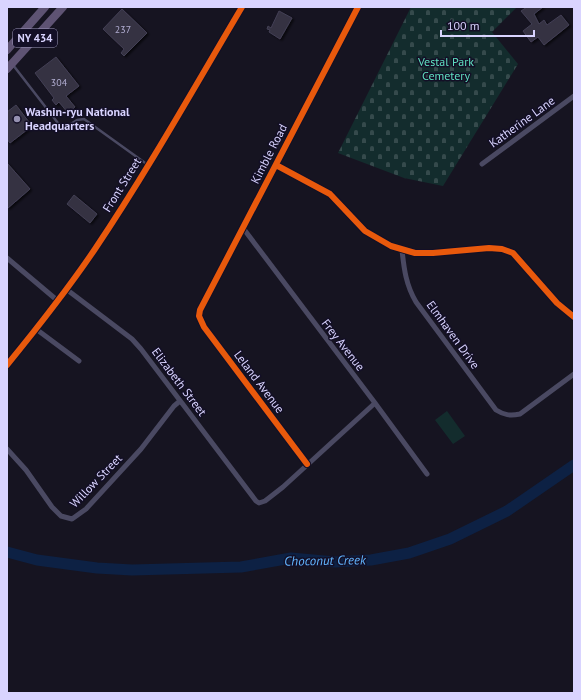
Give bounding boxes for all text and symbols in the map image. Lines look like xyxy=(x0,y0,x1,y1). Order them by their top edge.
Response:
scale bar xyxy=(441,12,534,38)
text: 100 m xyxy=(447,18,480,33)
house number: 237 xyxy=(115,23,131,36)
road number: NY 434 xyxy=(13,29,57,47)
park label: Vestal Park Cemetery xyxy=(417,54,474,83)
house number: 304 xyxy=(51,76,68,89)
street label: Katherine Lane xyxy=(486,93,557,150)
place label: Washin-ryu National Headquarters xyxy=(25,104,130,133)
marker: Washin-ryu National Headquarters xyxy=(12,114,22,124)
street label: Kimble Road xyxy=(247,121,290,186)
street label: Front Street xyxy=(99,155,144,215)
street label: Elmhaven Drive xyxy=(424,298,483,372)
street label: Frey Avenue xyxy=(319,316,368,374)
street label: Elizabeth Street xyxy=(149,345,210,419)
street label: Leland Avenue xyxy=(231,347,288,416)
street label: Willow Street xyxy=(66,451,125,511)
water label: Choconut Creek xyxy=(284,551,367,570)

